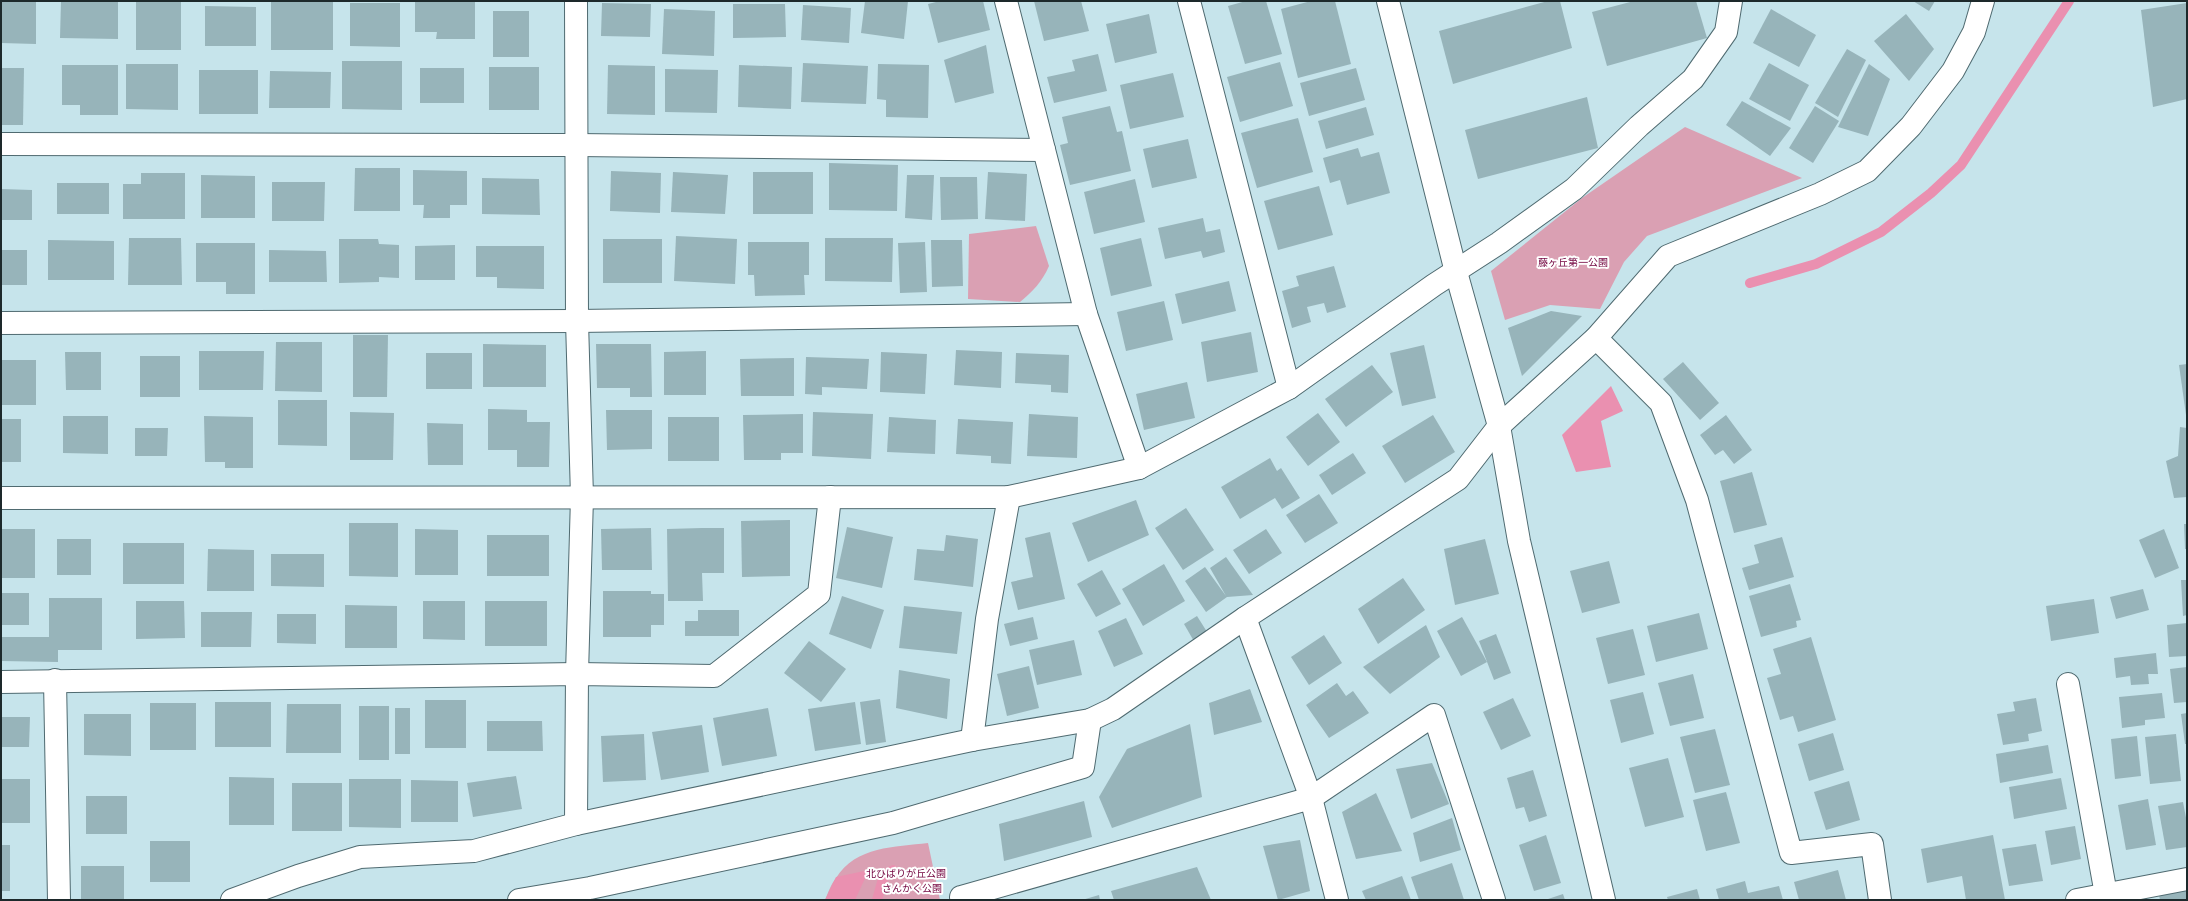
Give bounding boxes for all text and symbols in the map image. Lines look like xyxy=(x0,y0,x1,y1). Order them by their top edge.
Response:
park label: 藤ヶ丘第一公園 xyxy=(1538,257,1608,268)
park label: 北ひばりが丘公園 xyxy=(866,868,946,879)
park label: さんかく公園 xyxy=(882,883,942,894)

